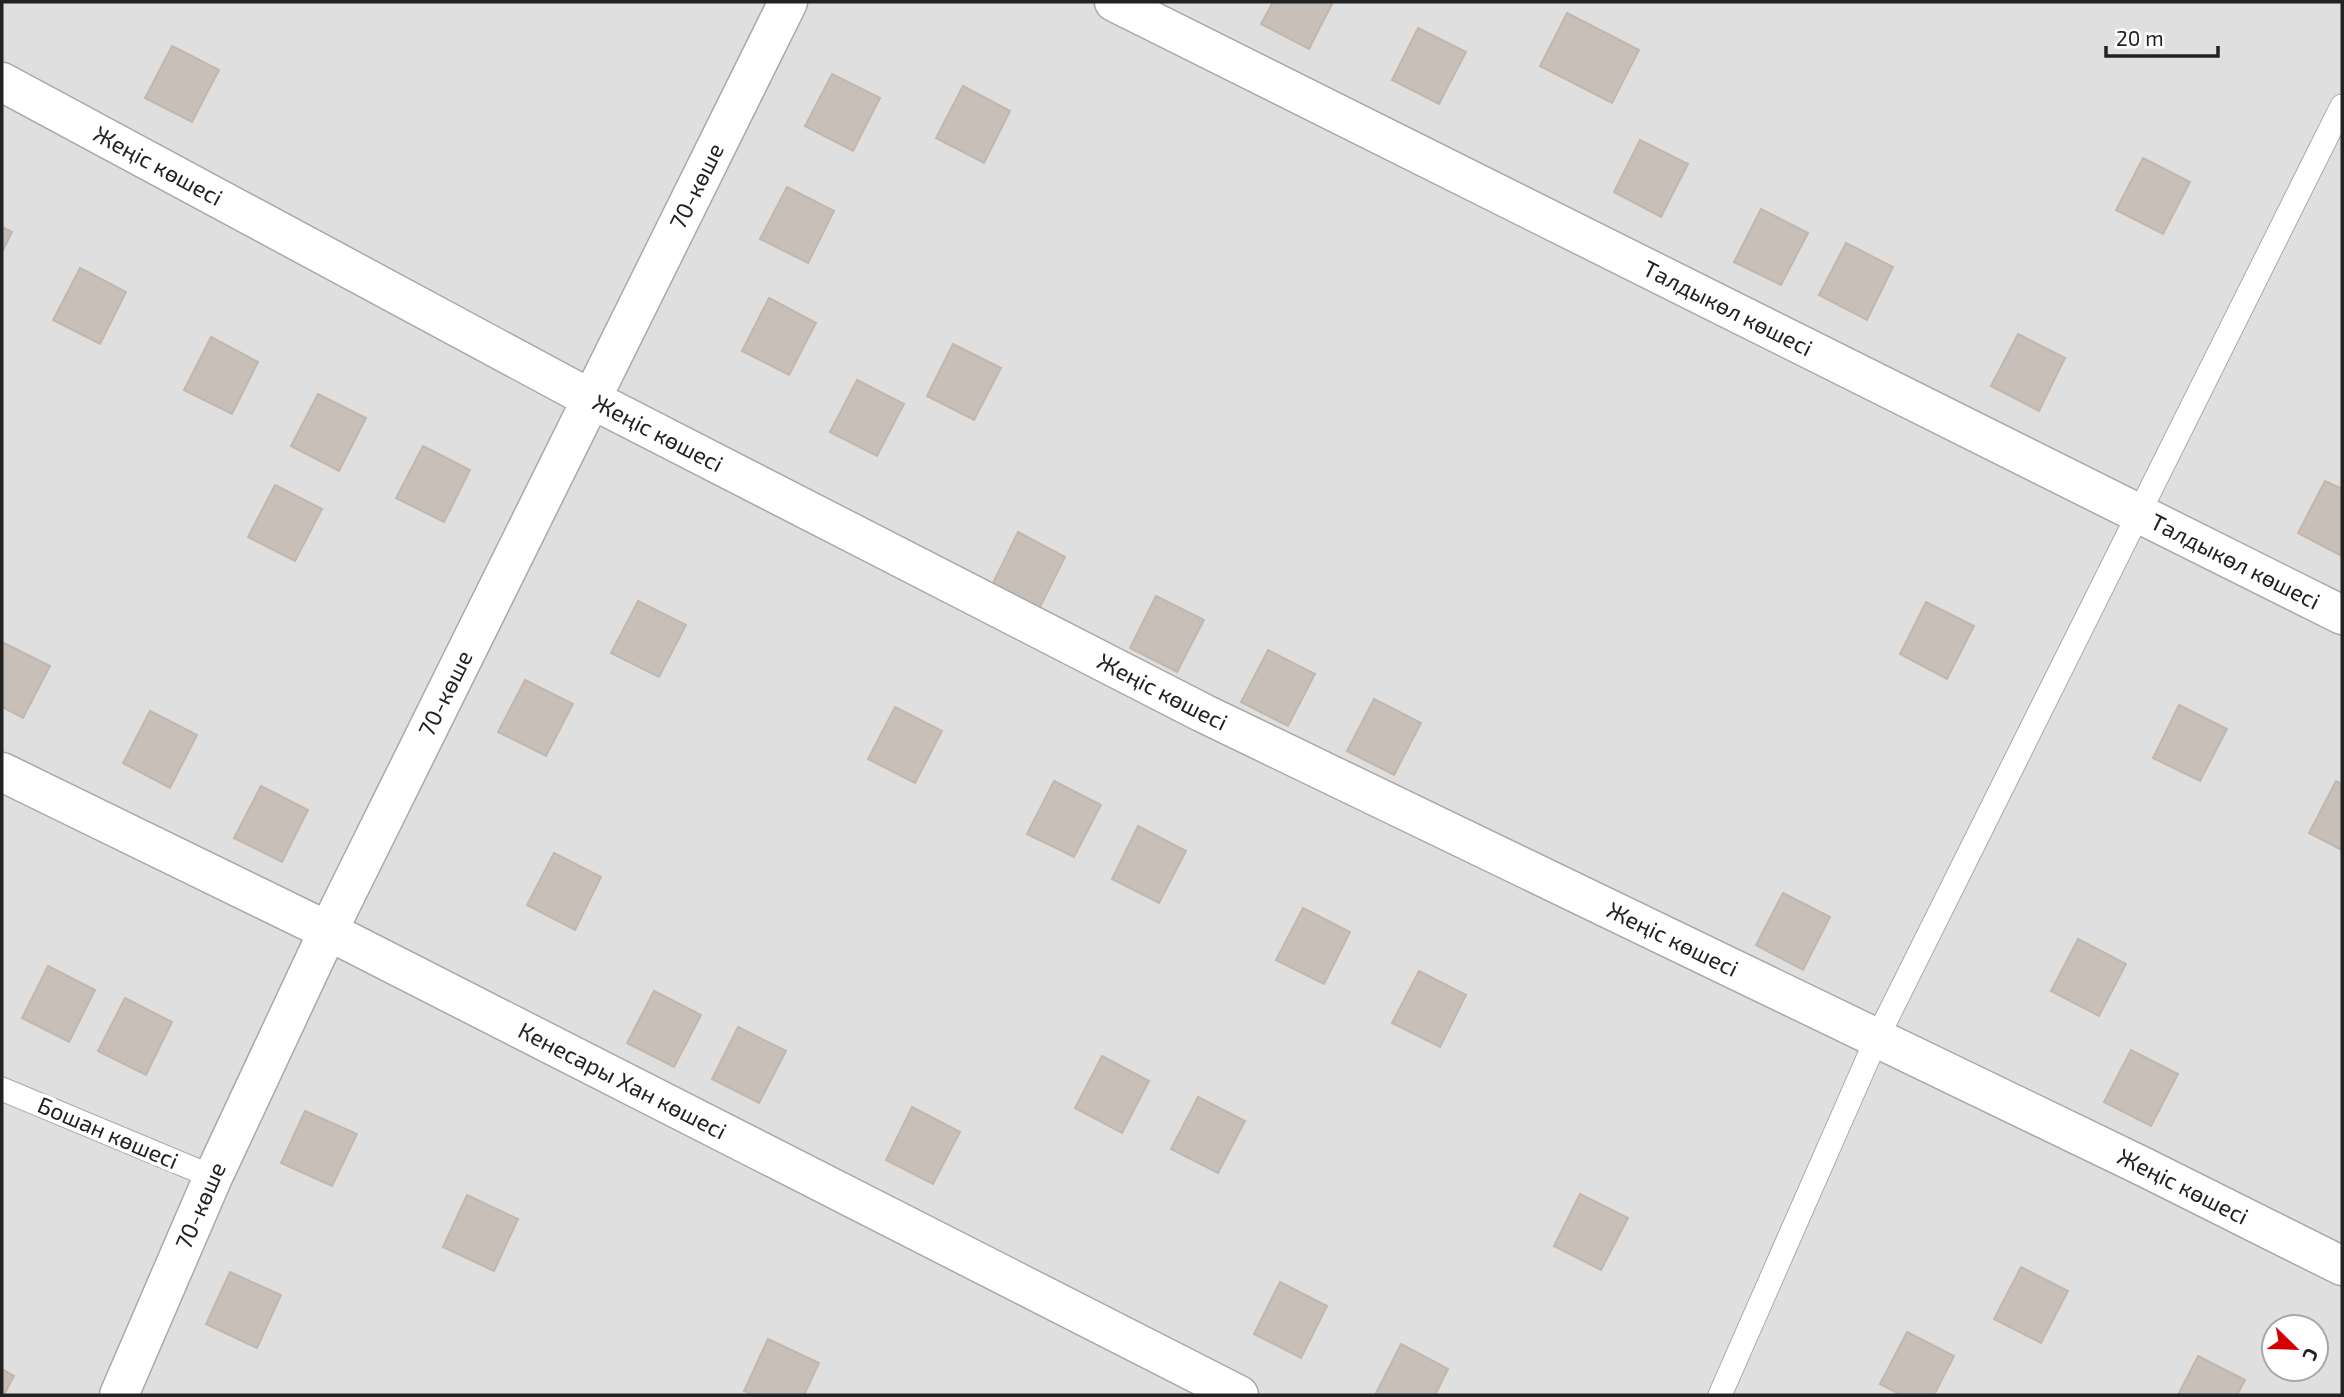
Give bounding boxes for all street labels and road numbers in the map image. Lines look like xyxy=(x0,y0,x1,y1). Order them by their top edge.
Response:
street label: Жеңіс көшесі xyxy=(89,119,228,211)
street label: 70-көше xyxy=(663,138,729,233)
street label: Талдыкөл көшесі xyxy=(1639,253,1818,362)
street label: Жеңіс көшесі xyxy=(589,387,728,477)
street label: Талдыкөл көшесі xyxy=(2146,507,2325,615)
street label: 70-көше xyxy=(412,645,478,741)
street label: Жеңіс көшесі xyxy=(1093,646,1232,736)
street label: Жеңіс көшесі xyxy=(1603,895,1743,982)
street label: Кенесары Хан көшесі xyxy=(514,1015,732,1145)
street label: Бошан көшесі xyxy=(34,1090,183,1174)
street label: Жеңіс көшесі xyxy=(2113,1141,2253,1230)
street label: 70-көше xyxy=(169,1157,231,1253)

